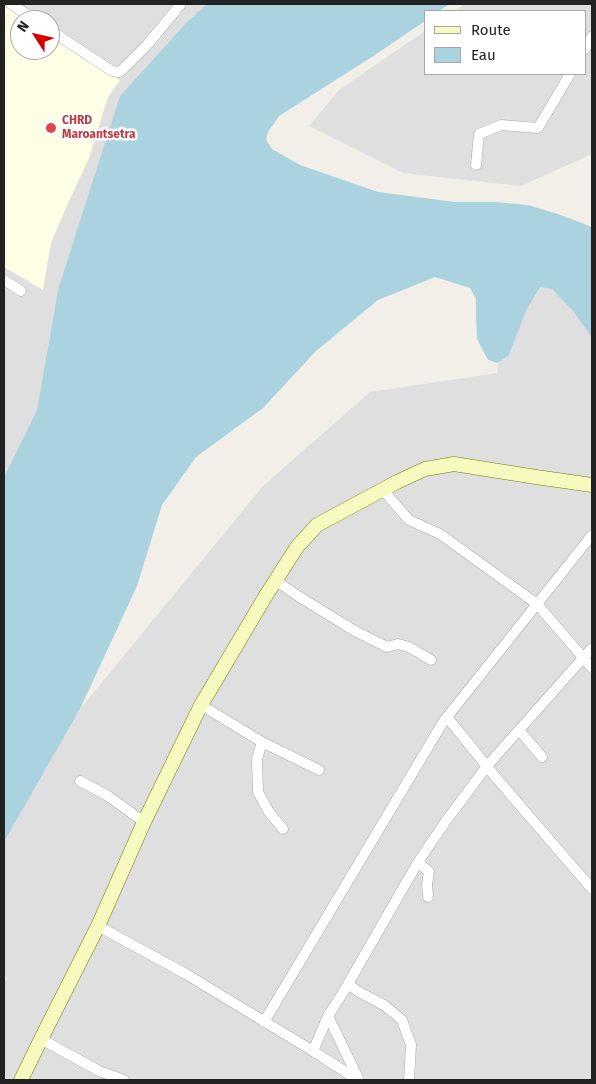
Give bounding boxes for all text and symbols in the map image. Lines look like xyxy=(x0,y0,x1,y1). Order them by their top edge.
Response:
north arrow xyxy=(10,10,60,60)
legend xyxy=(424,10,586,75)
text: N xyxy=(13,18,33,35)
text: Route xyxy=(471,21,511,39)
text: Eau xyxy=(471,46,496,64)
place label: CHRD Maroantsetra xyxy=(62,114,135,142)
marker: CHRD Maroantsetra xyxy=(44,121,58,135)

